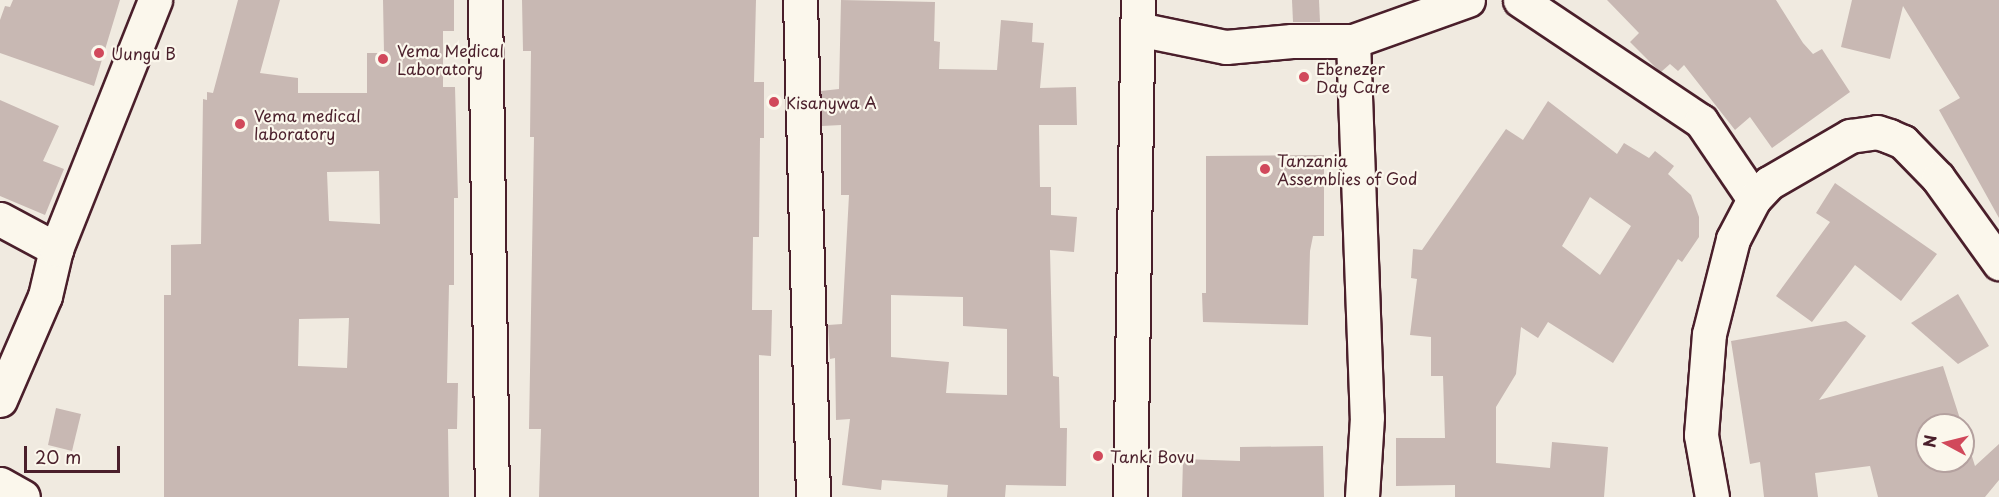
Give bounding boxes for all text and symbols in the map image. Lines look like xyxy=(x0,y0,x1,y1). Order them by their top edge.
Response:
place label: Vema Medical Laboratory xyxy=(397,40,504,78)
place label: Uungu B xyxy=(111,43,177,63)
marker: Uungu B xyxy=(92,46,106,60)
marker: Vema Medical Laboratory xyxy=(374,50,392,68)
place label: Ebenezer Day Care xyxy=(1316,58,1390,96)
marker: Ebenezer Day Care xyxy=(1297,70,1311,84)
place label: Kisanywa A xyxy=(786,92,876,112)
marker: Kisanywa A xyxy=(767,95,781,109)
place label: Vema medical laboratory xyxy=(254,105,361,143)
marker: Vema medical laboratory xyxy=(231,115,249,133)
place label: Tanzania Assemblies of God xyxy=(1277,150,1418,188)
marker: Tanzania Assemblies of God xyxy=(1258,162,1272,176)
north arrow xyxy=(1915,413,1975,473)
text: N xyxy=(1916,433,1942,449)
scale bar xyxy=(27,434,123,472)
text: 20 m xyxy=(35,443,81,470)
place label: Tanki Bovu xyxy=(1110,446,1195,466)
marker: Tanki Bovu xyxy=(1091,449,1105,463)

